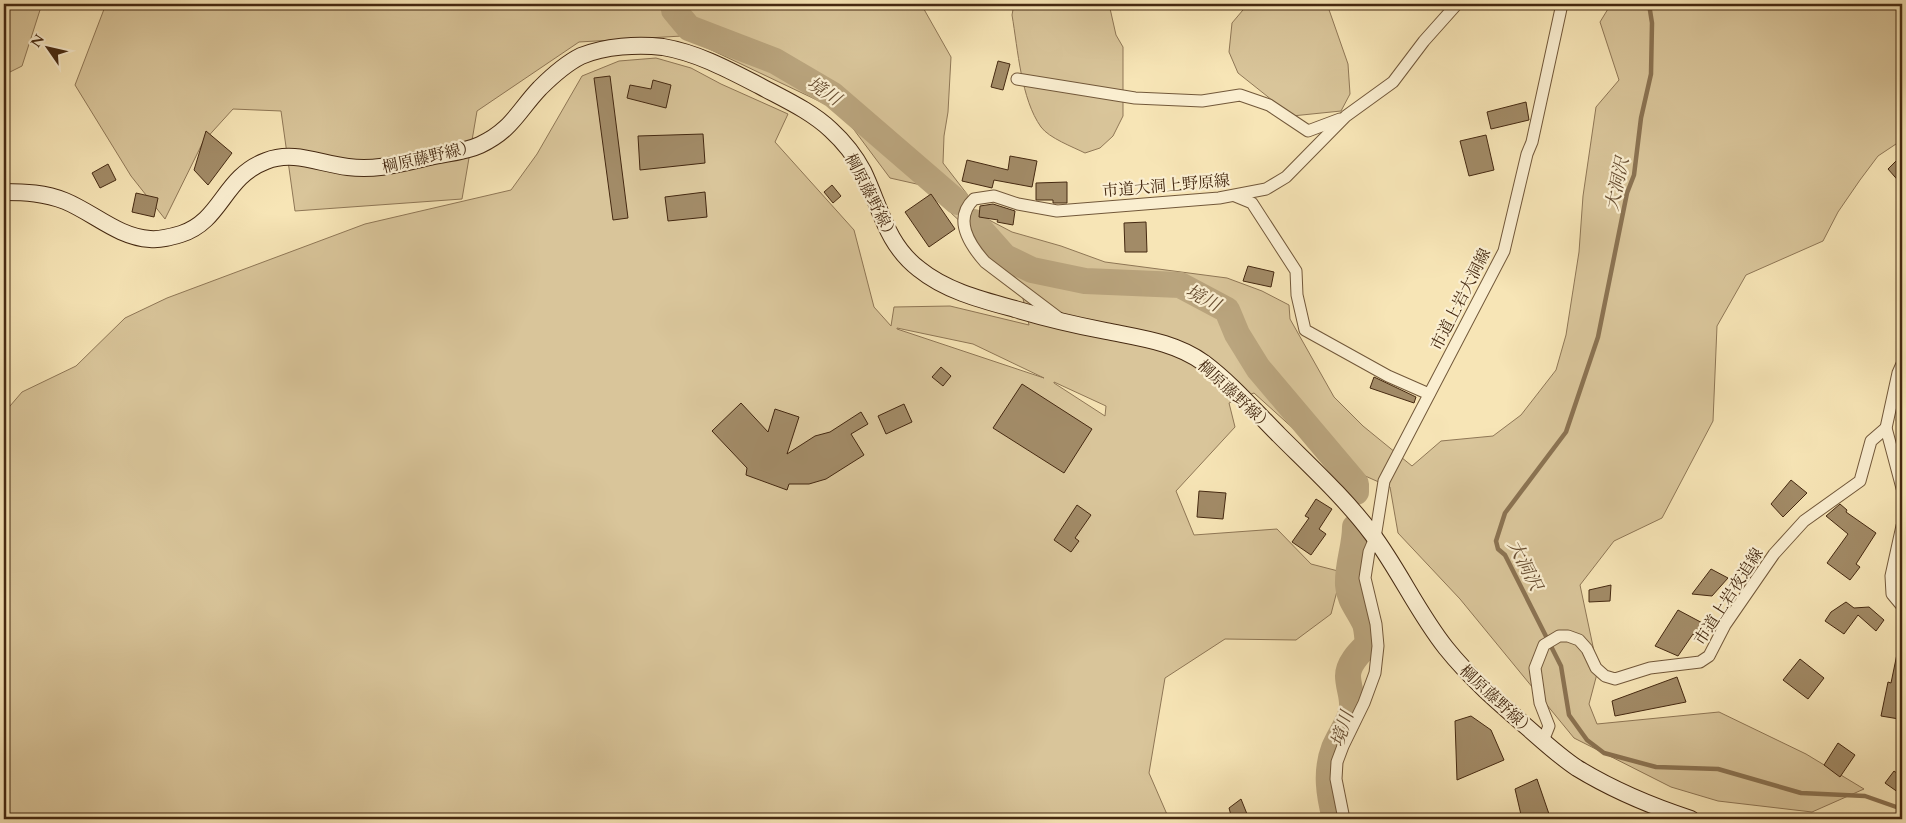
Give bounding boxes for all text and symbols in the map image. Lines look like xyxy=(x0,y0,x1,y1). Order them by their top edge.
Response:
north arrow xyxy=(22,22,72,72)
text: N xyxy=(26,31,49,51)
water label: 境川 xyxy=(802,71,847,113)
street label: 棡原藤野線） xyxy=(380,135,478,178)
street label: 棡原藤野線） xyxy=(840,150,903,245)
water label: 大洞沢 xyxy=(1600,153,1636,213)
street label: 市道大洞上野原線 xyxy=(1101,169,1231,203)
street label: 市道上岩大洞線 xyxy=(1426,245,1496,354)
water label: 境川 xyxy=(1181,279,1226,319)
street label: 棡原藤野線） xyxy=(1193,355,1278,437)
water label: 大洞沢 xyxy=(1501,535,1549,597)
street label: 市道上岩夜追線 xyxy=(1689,544,1769,650)
street label: 棡原藤野線） xyxy=(1455,660,1540,742)
water label: 境川 xyxy=(1325,706,1361,750)

